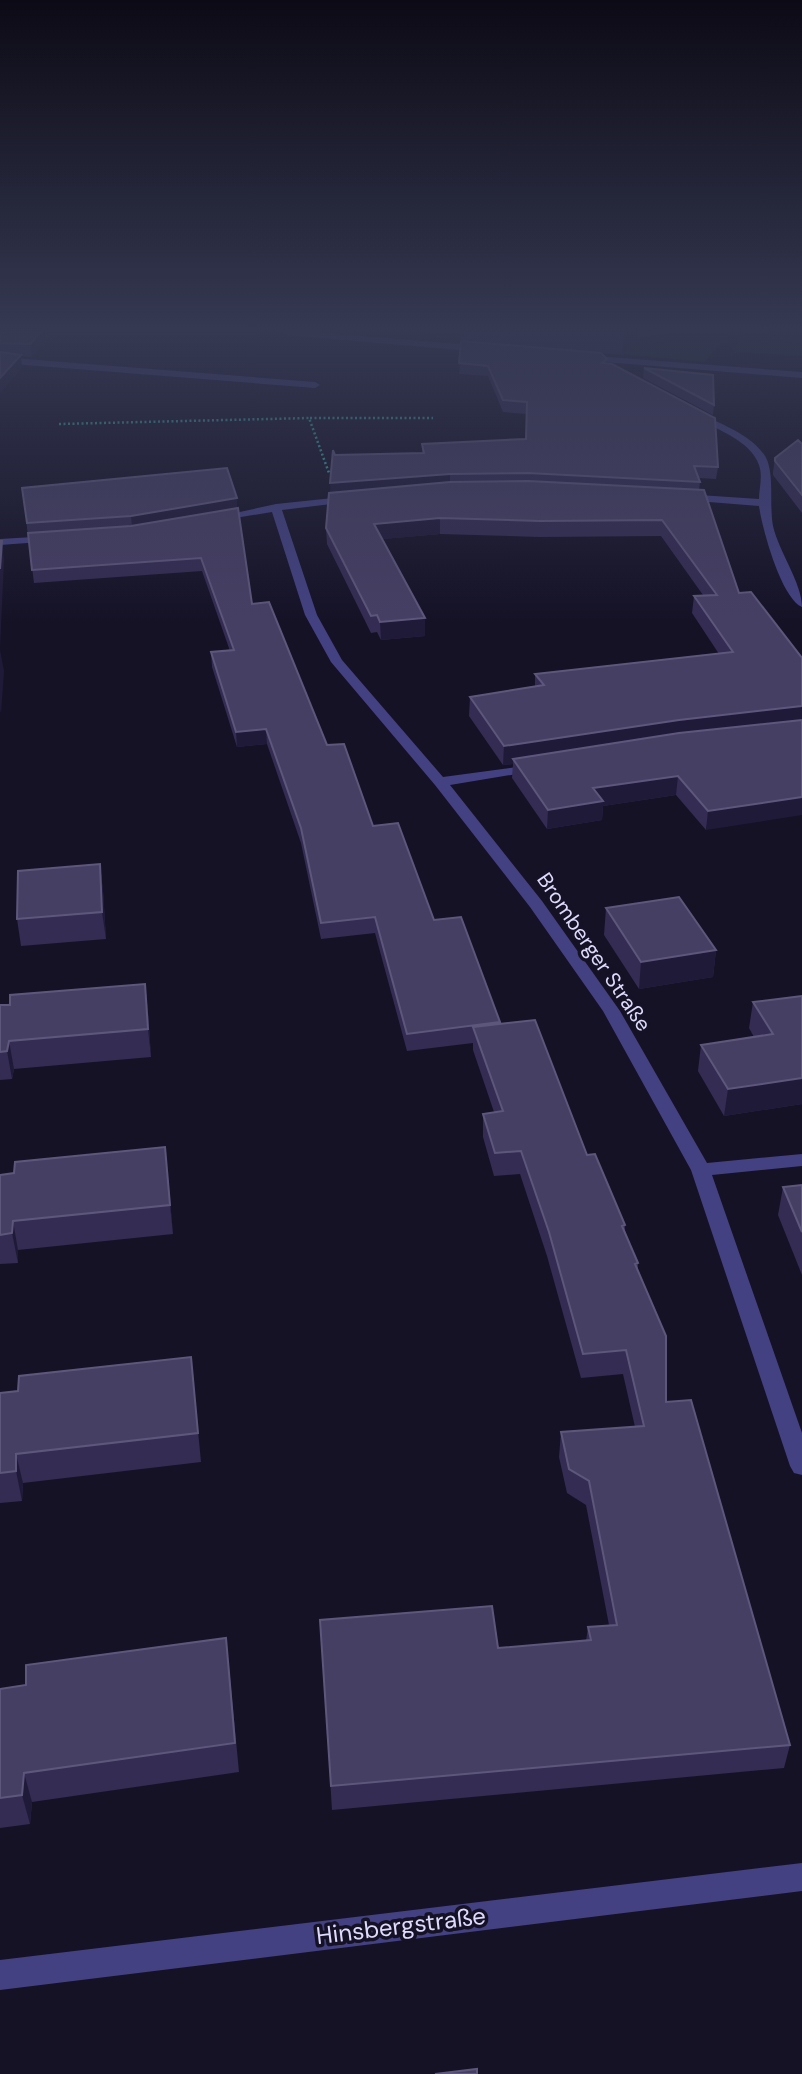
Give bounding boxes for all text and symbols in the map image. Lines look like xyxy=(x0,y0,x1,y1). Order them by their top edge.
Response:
street label: Bromberger Straße xyxy=(531,867,658,1037)
street label: Hinsbergstraße xyxy=(314,1900,487,1951)

